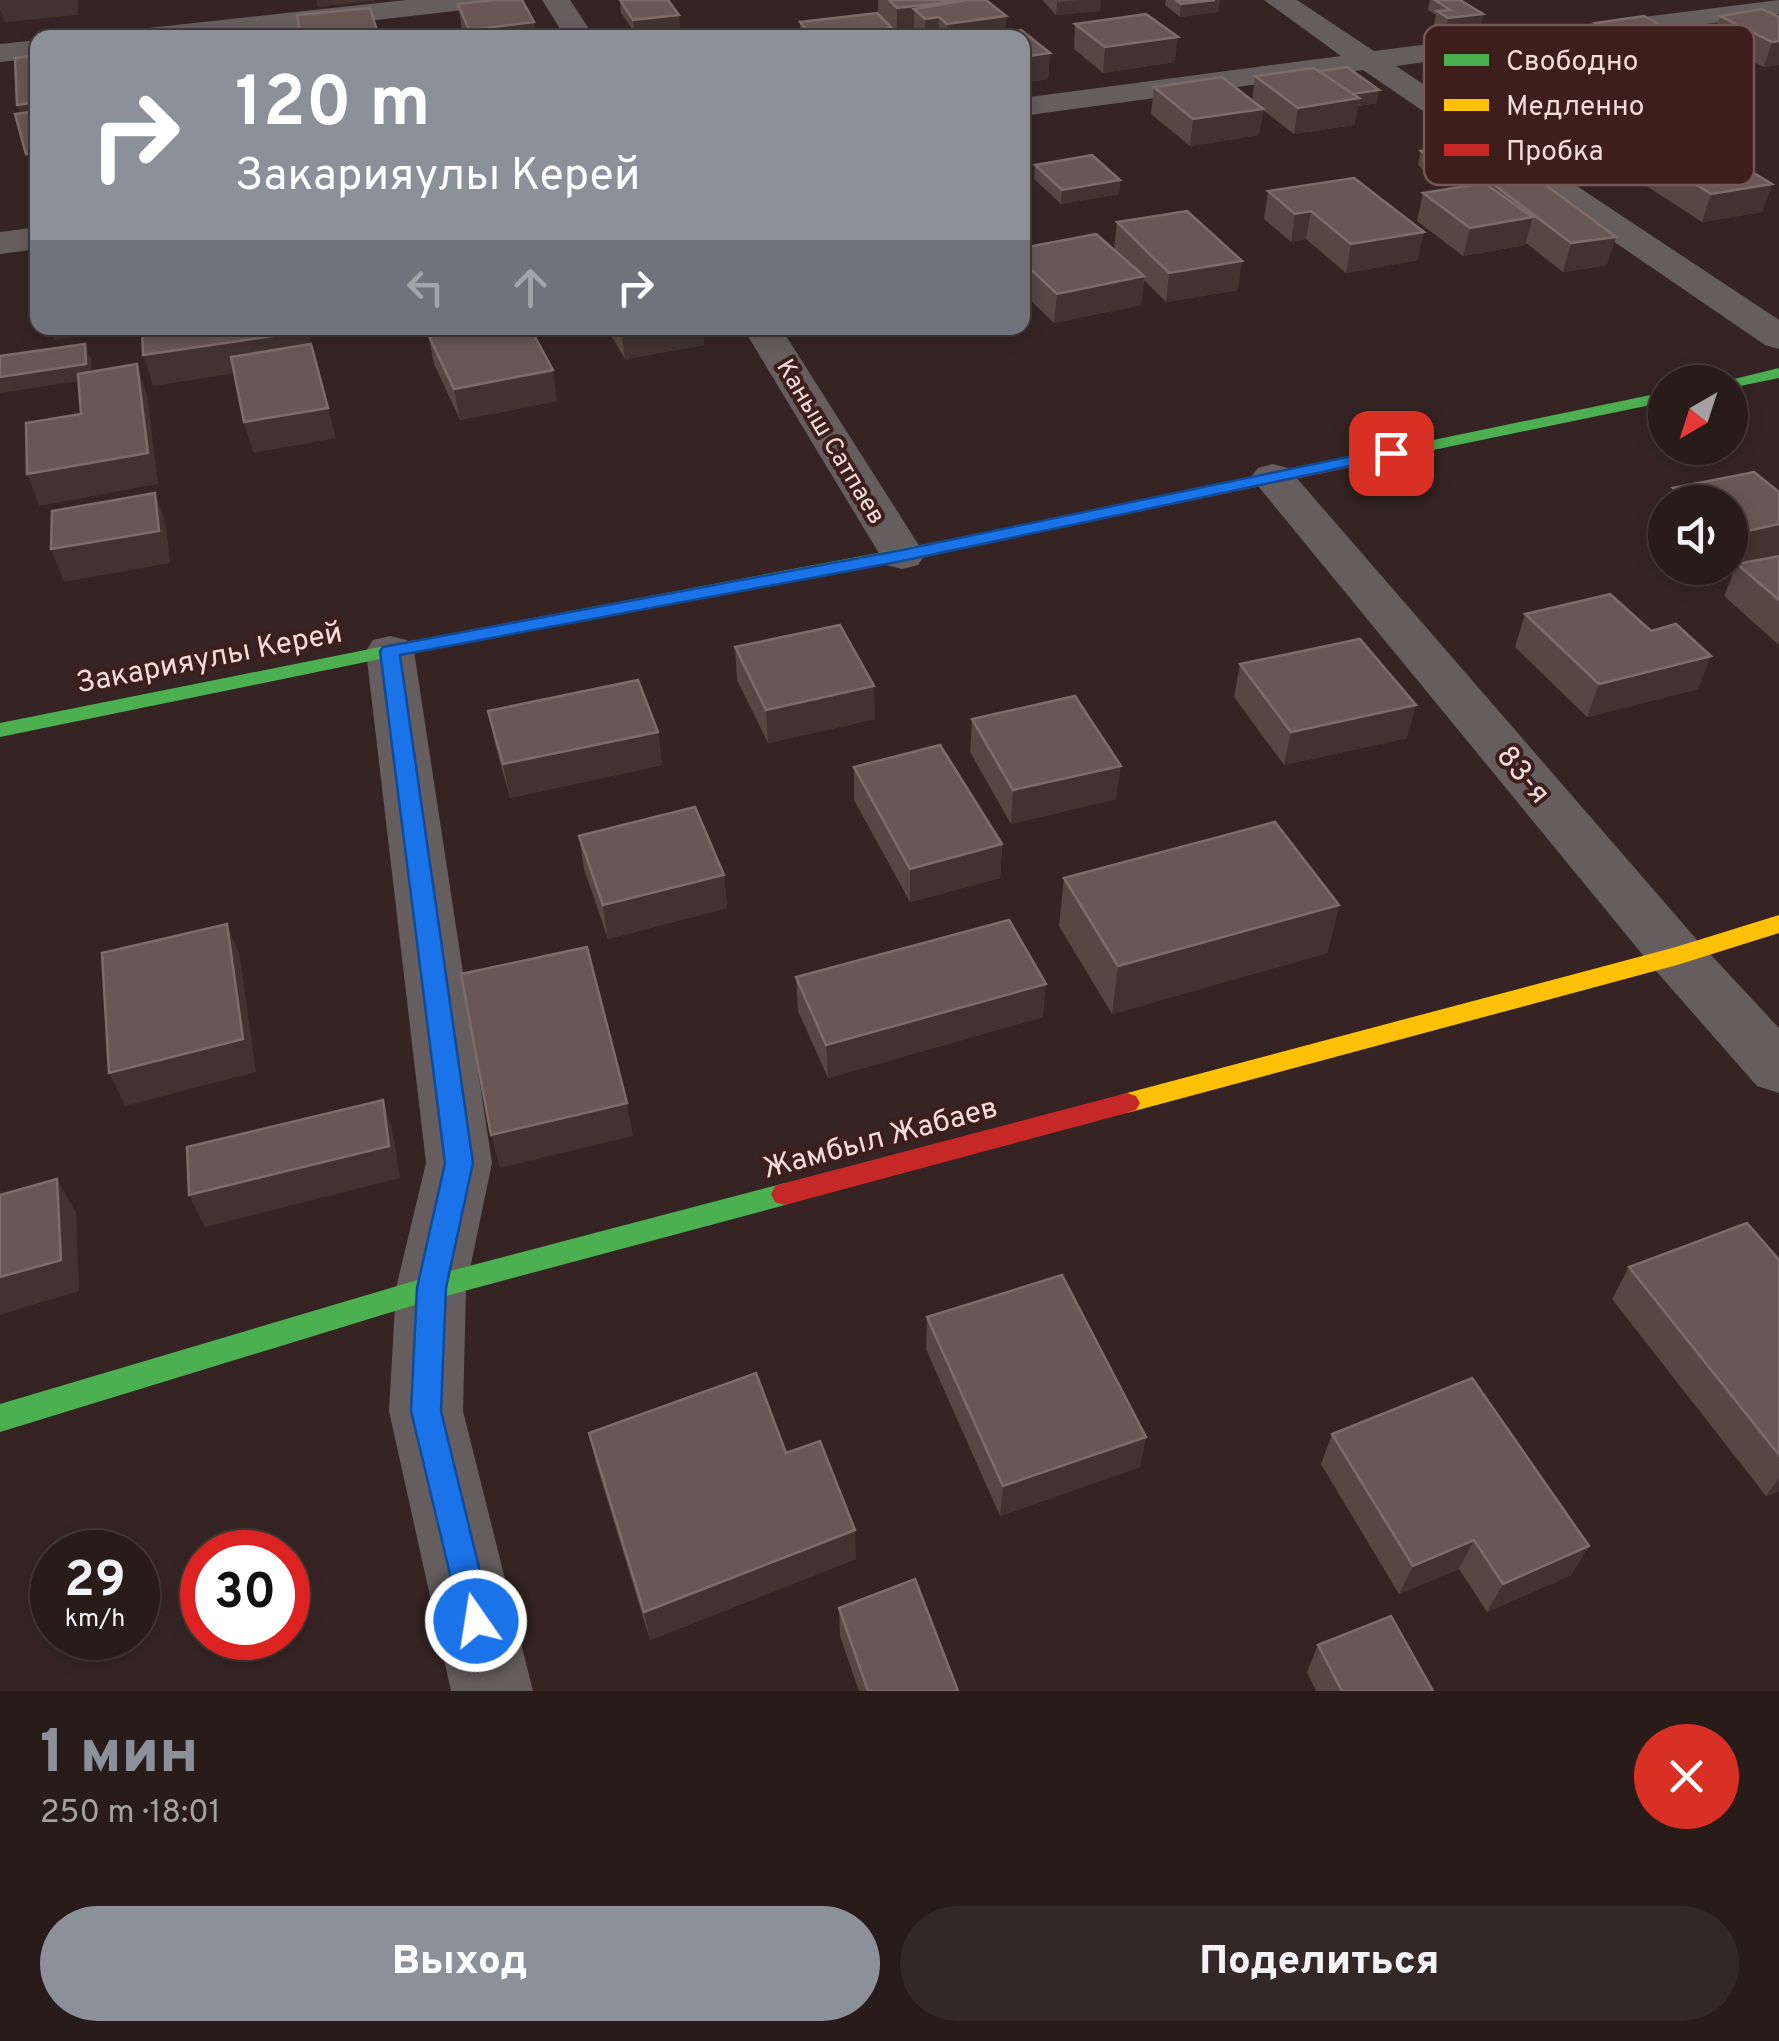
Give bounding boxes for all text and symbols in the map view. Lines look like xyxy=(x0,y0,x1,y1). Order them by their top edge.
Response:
legend xyxy=(1424,25,1754,185)
text: Свободно xyxy=(1506,45,1638,81)
text: 120 m xyxy=(235,62,431,151)
icon: right xyxy=(70,70,200,200)
text: Медленно xyxy=(1506,90,1644,126)
text: Пробка xyxy=(1506,135,1604,171)
text: Закарияулы Керей xyxy=(235,149,640,206)
icon: left xyxy=(398,260,453,315)
icon: ahead xyxy=(503,260,558,315)
icon: right xyxy=(608,260,663,315)
street label: Каныш Сатпаев xyxy=(768,354,891,531)
north arrow xyxy=(1648,365,1748,465)
map controls xyxy=(1648,365,1748,585)
pin xyxy=(1349,411,1434,496)
icon: arrive xyxy=(1364,426,1419,481)
button: sound xyxy=(1648,485,1748,585)
street label: Закарияулы Керей xyxy=(73,616,346,703)
street label: 83-я xyxy=(1487,739,1557,812)
street label: Жамбыл Жабаев xyxy=(759,1090,1002,1189)
speed limit sign: 30 xyxy=(180,1530,310,1660)
text: 29 xyxy=(64,1551,126,1614)
position arrow xyxy=(424,1569,528,1673)
text: km/h xyxy=(65,1604,125,1636)
text: 1 мин xyxy=(40,1718,198,1794)
button: close xyxy=(1634,1724,1739,1829)
text: 250 m · 18:01 xyxy=(40,1794,221,1834)
button: Выход xyxy=(40,1906,880,2021)
button: Поделиться xyxy=(900,1906,1739,2021)

